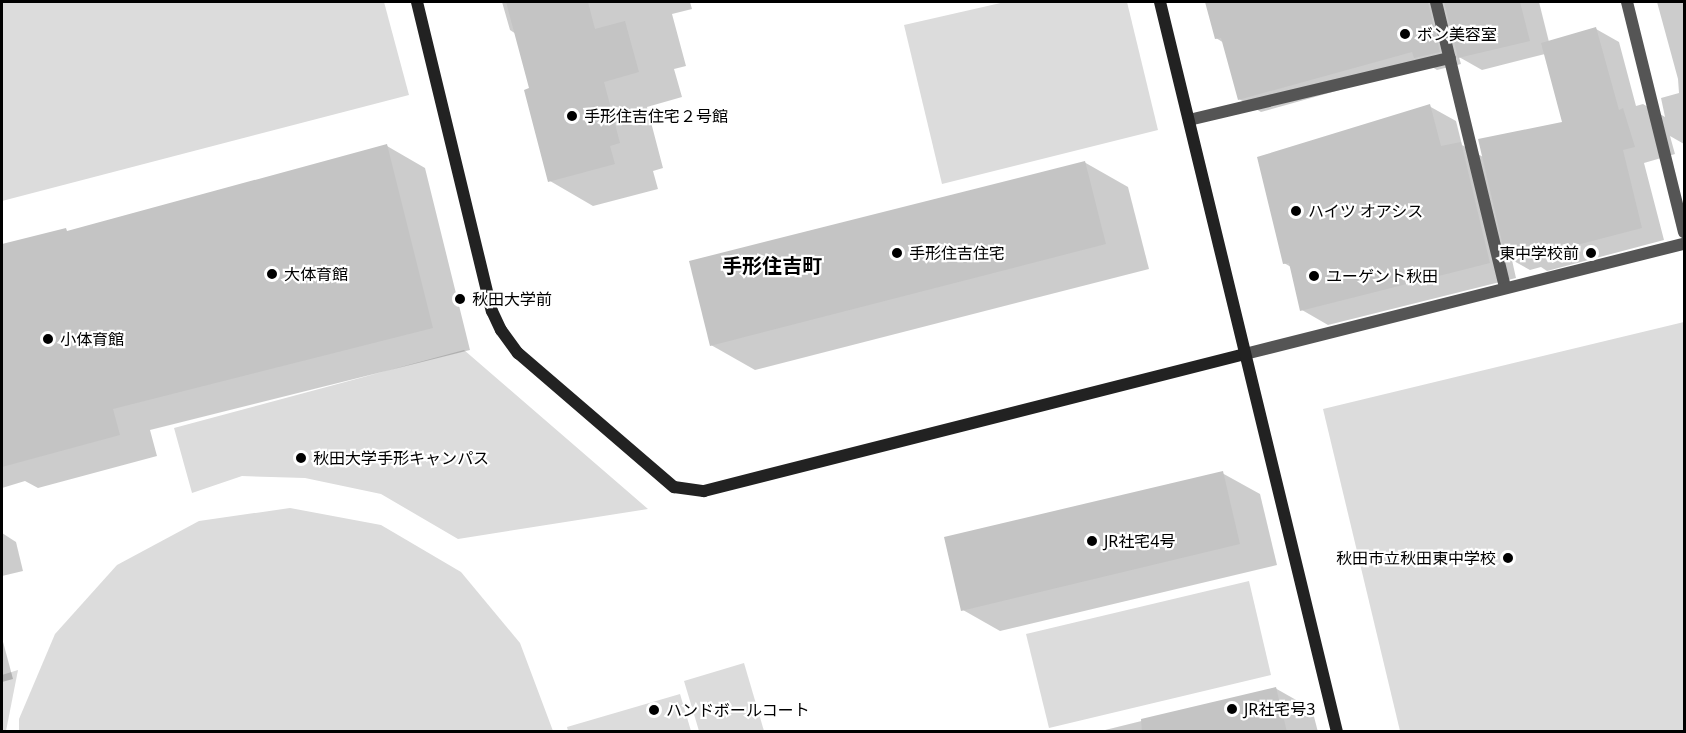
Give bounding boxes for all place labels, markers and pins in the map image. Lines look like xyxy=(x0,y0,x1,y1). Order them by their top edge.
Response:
place label: ボン美容室 xyxy=(1417,24,1497,44)
marker: ボン美容室 xyxy=(1398,27,1412,41)
place label: 手形住吉住宅２号館 xyxy=(584,106,728,126)
marker: 手形住吉住宅２号館 xyxy=(565,109,579,123)
place label: ハイツ オアシス xyxy=(1308,201,1424,221)
marker: ハイツ オアシス xyxy=(1289,204,1303,218)
place label: 手形住吉住宅 xyxy=(909,243,1005,263)
place label: 東中学校前 xyxy=(1499,243,1579,263)
marker: 手形住吉住宅 xyxy=(890,246,904,260)
marker: 東中学校前 xyxy=(1584,246,1598,260)
place label: 大体育館 xyxy=(284,264,348,284)
place label: ユーゲント秋田 xyxy=(1326,266,1438,286)
marker: 大体育館 xyxy=(265,267,279,281)
marker: ユーゲント秋田 xyxy=(1307,269,1321,283)
place label: 秋田大学前 xyxy=(472,289,552,309)
marker: 秋田大学前 xyxy=(453,292,467,306)
place label: 小体育館 xyxy=(60,329,124,349)
marker: 小体育館 xyxy=(41,332,55,346)
place label: 秋田大学手形キャンパス xyxy=(313,448,489,468)
marker: 秋田大学手形キャンパス xyxy=(294,451,308,465)
place label: JR社宅4号 xyxy=(1104,531,1175,551)
marker: JR社宅4号 xyxy=(1085,534,1099,548)
place label: 秋田市立秋田東中学校 xyxy=(1336,548,1496,568)
marker: 秋田市立秋田東中学校 xyxy=(1501,551,1515,565)
place label: JR社宅号3 xyxy=(1244,699,1315,719)
place label: ハンドボールコート xyxy=(666,700,810,720)
marker: JR社宅号3 xyxy=(1225,702,1239,716)
marker: ハンドボールコート xyxy=(647,703,661,717)

